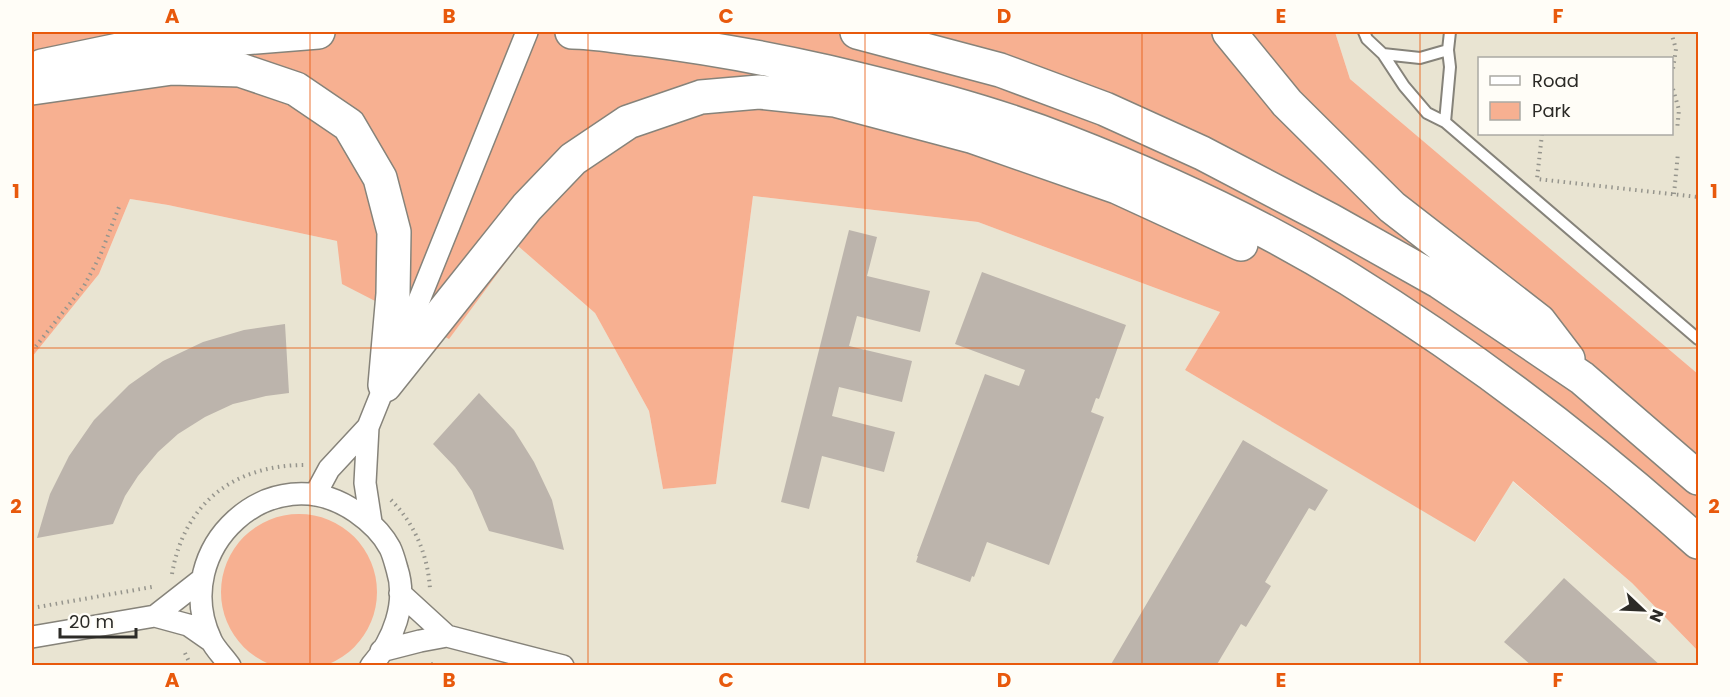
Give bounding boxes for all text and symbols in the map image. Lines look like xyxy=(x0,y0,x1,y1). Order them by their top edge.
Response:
text: A xyxy=(165,2,180,30)
text: B xyxy=(442,2,456,30)
text: C xyxy=(718,2,734,30)
text: D xyxy=(997,2,1011,30)
text: E xyxy=(1276,2,1286,30)
text: F xyxy=(1553,2,1564,30)
legend xyxy=(1478,57,1673,135)
text: Road xyxy=(1532,68,1579,93)
text: Park xyxy=(1532,98,1571,123)
text: 1 xyxy=(12,177,20,205)
text: 1 xyxy=(1710,177,1718,205)
text: 2 xyxy=(10,492,22,520)
text: 2 xyxy=(1708,492,1720,520)
north arrow xyxy=(1613,580,1673,640)
scale bar xyxy=(60,601,136,639)
text: N xyxy=(1643,606,1669,626)
text: 20 m xyxy=(69,609,114,634)
text: A xyxy=(165,666,180,694)
text: B xyxy=(442,666,456,694)
text: C xyxy=(718,666,734,694)
text: D xyxy=(997,666,1011,694)
text: E xyxy=(1276,666,1286,694)
text: F xyxy=(1553,666,1564,694)

